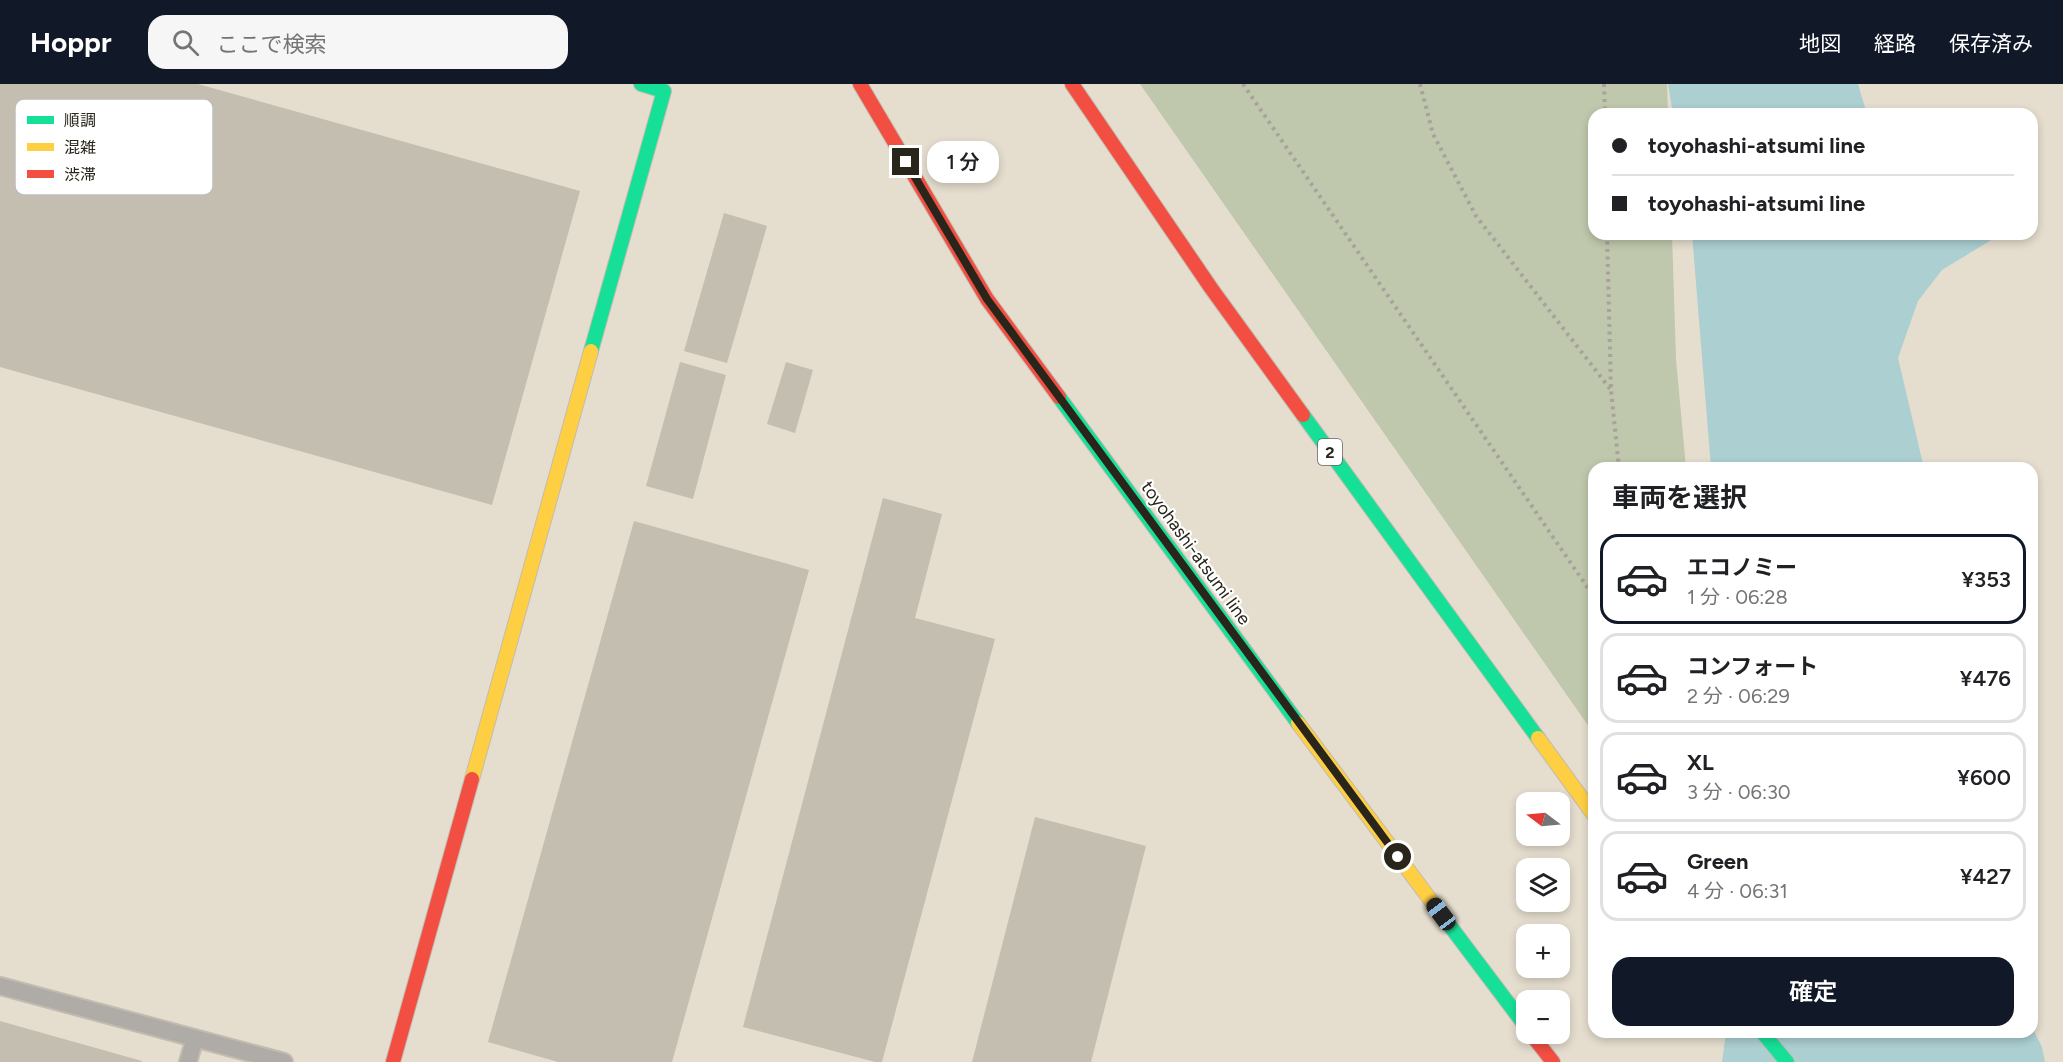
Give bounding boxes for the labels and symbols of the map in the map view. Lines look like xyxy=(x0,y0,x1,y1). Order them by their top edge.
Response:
legend xyxy=(15,99,213,195)
text: 順調 xyxy=(64,111,96,130)
text: 混雑 xyxy=(64,138,96,157)
callout: 1 分 xyxy=(927,141,999,183)
route end xyxy=(892,148,919,175)
text: 渋滞 xyxy=(64,165,96,184)
road number: 2 xyxy=(1318,439,1342,465)
street label: toyohashi-atsumi line xyxy=(1136,477,1256,629)
north arrow xyxy=(1516,792,1570,846)
route start xyxy=(1384,843,1411,870)
car xyxy=(1423,894,1459,934)

